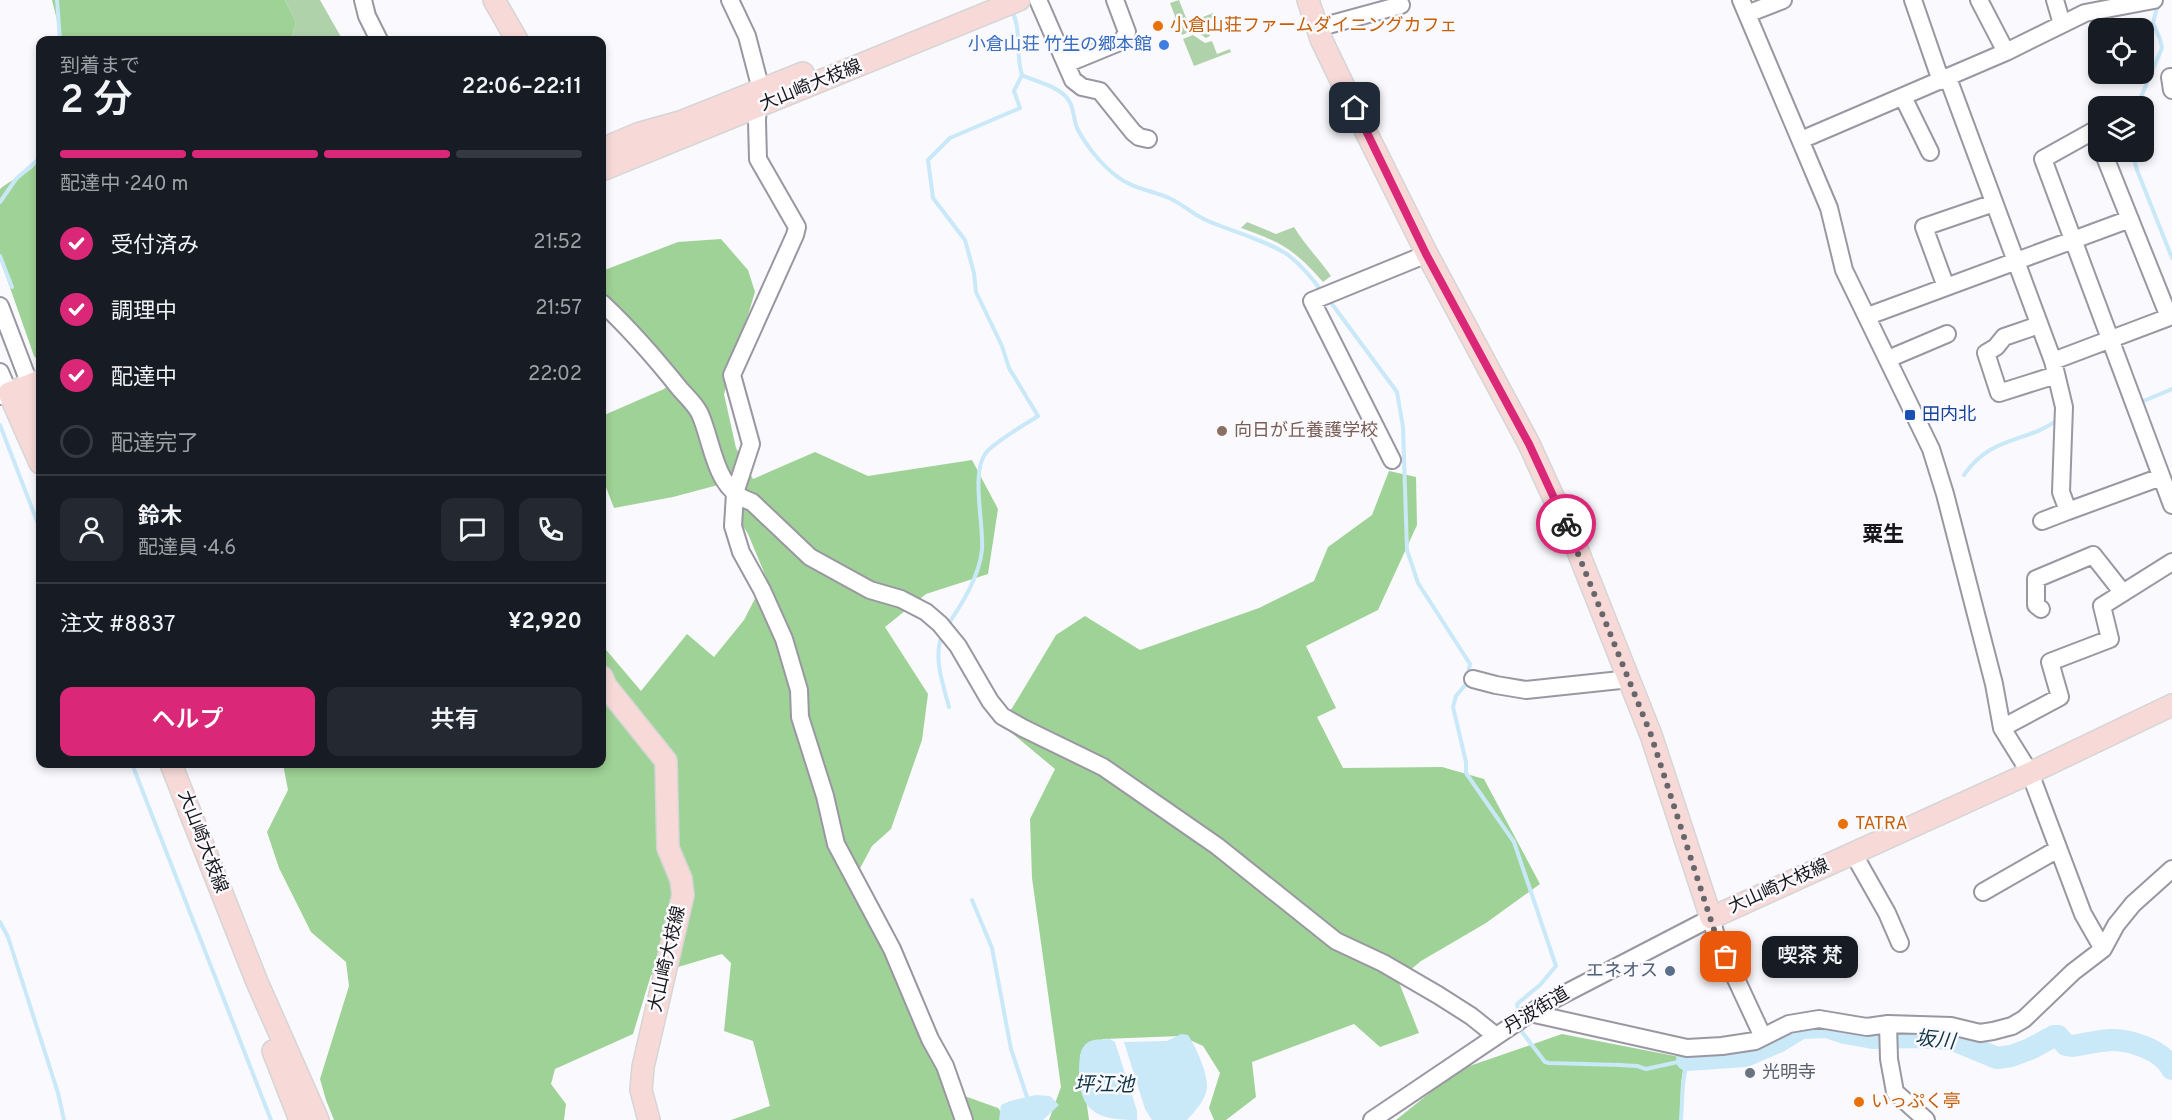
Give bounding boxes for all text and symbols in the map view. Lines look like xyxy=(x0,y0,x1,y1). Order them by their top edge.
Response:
place label: 小倉山荘ファームダイニングカフェ xyxy=(1170,15,1457,38)
map controls xyxy=(2088,18,2154,162)
button: locate xyxy=(2088,18,2154,84)
marker: 小倉山荘ファームダイニングカフェ xyxy=(1151,19,1165,33)
place label: 小倉山荘 竹生の郷本館 xyxy=(968,34,1152,57)
marker: 小倉山荘 竹生の郷本館 xyxy=(1157,38,1171,52)
text: 到着まで xyxy=(60,54,140,80)
street label: 大山崎大枝線 xyxy=(757,55,865,117)
text: 22:06–22:11 xyxy=(462,74,582,101)
text: 2 分 xyxy=(60,78,132,127)
pin xyxy=(1329,82,1380,133)
icon: home xyxy=(1338,91,1371,124)
button: layers xyxy=(2088,96,2154,162)
text: 配達中 · 240 m xyxy=(60,172,188,198)
icon: check xyxy=(60,227,93,260)
text: 21:52 xyxy=(533,230,582,256)
text: 受付済み xyxy=(111,233,199,260)
icon: check xyxy=(60,293,93,326)
text: 21:57 xyxy=(535,296,582,322)
text: 調理中 xyxy=(111,299,177,326)
icon: check xyxy=(60,359,93,392)
text: 22:02 xyxy=(528,362,582,388)
text: 配達中 xyxy=(111,365,177,392)
place label: 田内北 xyxy=(1922,404,1976,427)
marker: 田内北 xyxy=(1903,408,1917,422)
place label: 向日が丘養護学校 xyxy=(1234,420,1378,443)
marker: 向日が丘養護学校 xyxy=(1215,424,1229,438)
text: 配達完了 xyxy=(111,431,199,458)
courier xyxy=(1536,494,1596,554)
button: person xyxy=(60,498,123,561)
button: chat xyxy=(441,498,504,561)
button: phone xyxy=(519,498,582,561)
text: 鈴木 xyxy=(138,504,182,531)
icon: bike xyxy=(1550,508,1583,541)
district label: 粟生 xyxy=(1862,522,1904,549)
text: 配達員 · 4.6 xyxy=(138,536,236,562)
text: ¥2,920 xyxy=(508,609,582,636)
text: 注文 #8837 xyxy=(60,612,176,639)
button: ヘルプ xyxy=(60,687,315,756)
button: 共有 xyxy=(327,687,582,756)
street label: 大山崎大枝線 xyxy=(172,787,232,897)
place label: TATRA xyxy=(1855,813,1908,836)
marker: TATRA xyxy=(1836,817,1850,831)
street label: 大山崎大枝線 xyxy=(1725,855,1833,919)
street label: 大山崎大枝線 xyxy=(645,904,691,1014)
pin xyxy=(1700,931,1751,982)
callout: 喫茶 梵 xyxy=(1762,936,1858,978)
icon: bag xyxy=(1709,940,1742,973)
text: 喫茶 梵 xyxy=(1778,944,1842,970)
place label: エネオス xyxy=(1586,960,1658,983)
marker: エネオス xyxy=(1663,964,1677,978)
street label: 丹波街道 xyxy=(1500,983,1574,1039)
water label: 坂川 xyxy=(1914,1026,1958,1056)
place label: 光明寺 xyxy=(1762,1062,1816,1085)
marker: 光明寺 xyxy=(1743,1066,1757,1080)
water label: 坪江池 xyxy=(1074,1073,1136,1099)
place label: いっぷく亭 xyxy=(1871,1091,1961,1114)
marker: いっぷく亭 xyxy=(1852,1095,1866,1109)

